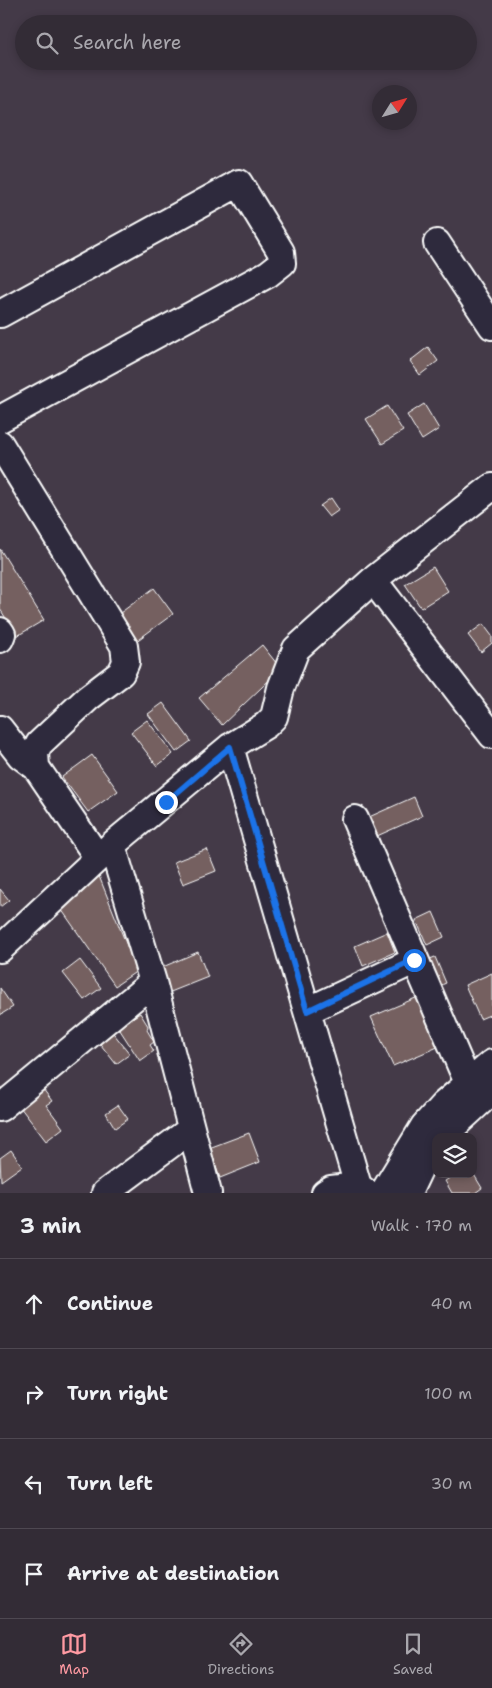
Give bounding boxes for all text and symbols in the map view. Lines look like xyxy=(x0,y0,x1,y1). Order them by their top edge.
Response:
search box xyxy=(15,15,477,70)
icon: search xyxy=(33,29,61,57)
text: Search here xyxy=(73,30,182,55)
north arrow xyxy=(372,85,417,130)
route end xyxy=(155,791,178,814)
route start xyxy=(403,949,426,972)
map controls xyxy=(432,1133,477,1178)
button: layers xyxy=(432,1133,477,1178)
text: 3 min xyxy=(20,1212,81,1240)
text: Walk · 170 m xyxy=(371,1215,472,1236)
icon: ahead xyxy=(20,1290,48,1318)
text: Continue xyxy=(67,1291,153,1316)
text: 40 m xyxy=(430,1293,472,1314)
icon: right xyxy=(20,1380,48,1408)
text: Turn right xyxy=(67,1381,168,1406)
text: 100 m xyxy=(424,1383,472,1404)
icon: left xyxy=(20,1470,48,1498)
text: Turn left xyxy=(67,1471,153,1496)
text: 30 m xyxy=(431,1473,472,1494)
icon: arrive xyxy=(20,1560,48,1588)
text: Arrive at destination xyxy=(67,1561,279,1586)
tab: Map xyxy=(59,1630,89,1678)
tab: Directions xyxy=(208,1630,275,1678)
tab: Saved xyxy=(393,1630,433,1678)

